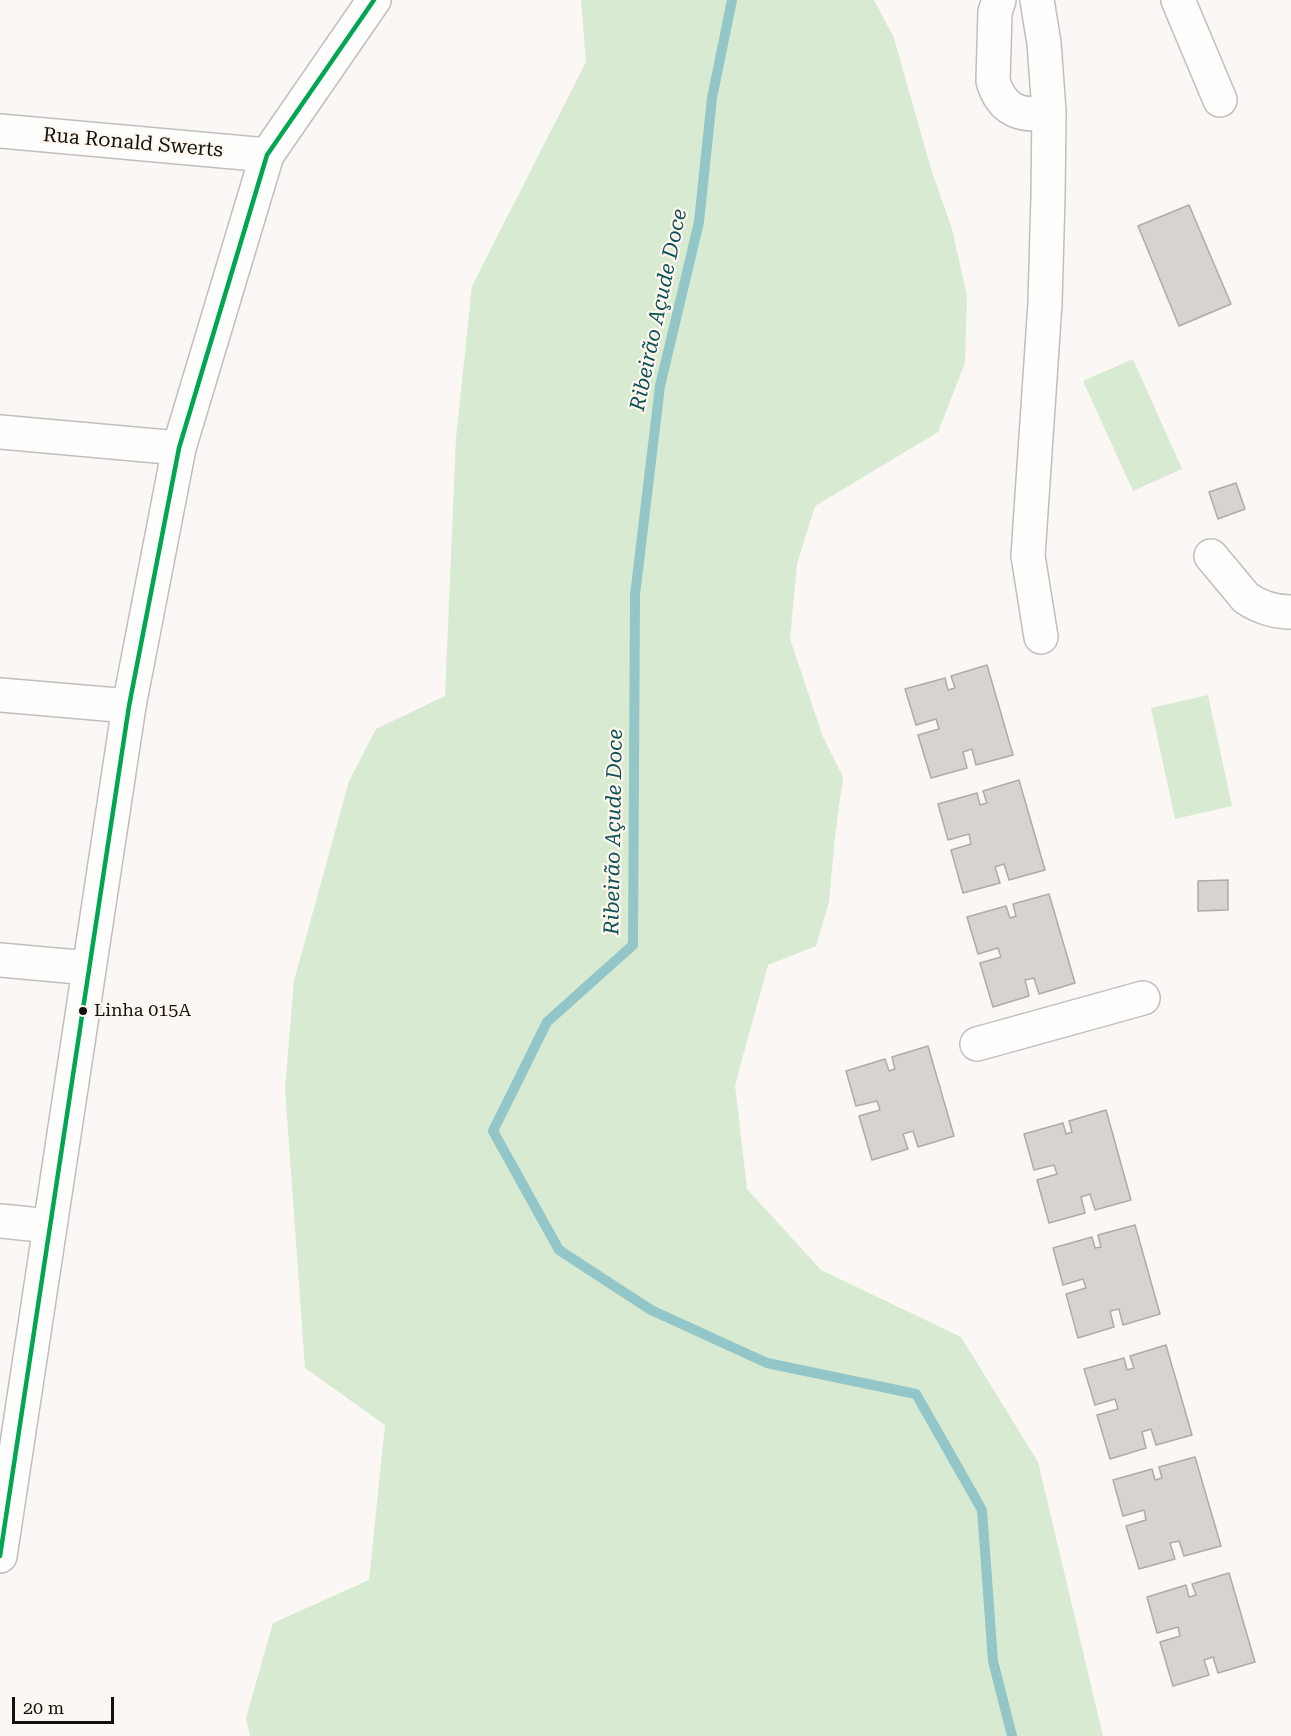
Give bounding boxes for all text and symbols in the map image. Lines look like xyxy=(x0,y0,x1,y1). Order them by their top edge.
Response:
street label: Rua Ronald Swerts xyxy=(42,123,224,163)
water label: Ribeirão Açude Doce xyxy=(625,207,693,413)
water label: Ribeirão Açude Doce xyxy=(600,729,628,935)
place label: Linha 015A xyxy=(94,1000,191,1022)
marker: Linha 015A xyxy=(77,1005,89,1017)
scale bar xyxy=(15,1685,117,1723)
text: 20 m xyxy=(23,1697,64,1718)

